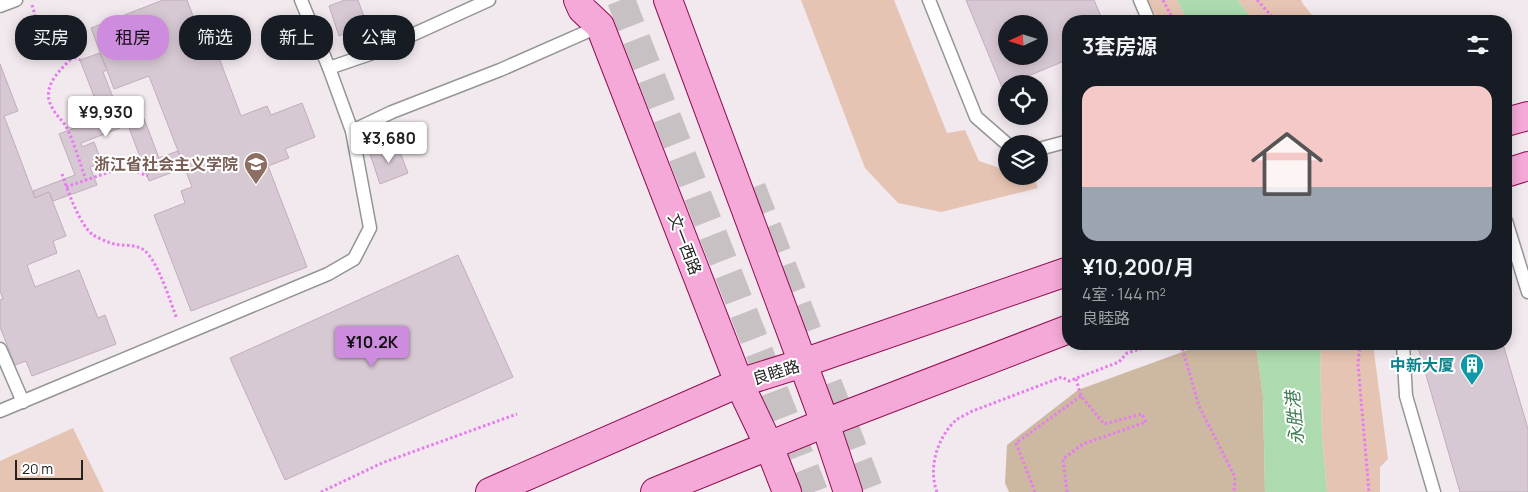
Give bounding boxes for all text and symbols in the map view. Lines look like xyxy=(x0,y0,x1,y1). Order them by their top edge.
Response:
chip: 买房 xyxy=(15,15,87,60)
chip: 租房 xyxy=(97,15,169,60)
chip: 筛选 xyxy=(179,15,251,60)
chip: 新上 xyxy=(261,15,333,60)
chip: 公寓 xyxy=(343,15,415,60)
north arrow xyxy=(998,15,1048,65)
map controls xyxy=(998,15,1048,185)
icon: filters xyxy=(1464,31,1492,59)
text: 3套房源 xyxy=(1082,32,1157,60)
button: locate xyxy=(998,75,1048,125)
pin: ¥9,930 xyxy=(65,96,147,138)
text: ¥9,930 xyxy=(79,101,133,123)
icon: home xyxy=(1242,119,1332,209)
pin: ¥3,680 xyxy=(348,121,430,164)
text: ¥3,680 xyxy=(362,127,416,149)
button: layers xyxy=(998,135,1048,185)
school or university icon: 浙江省社会主义学院 xyxy=(243,151,269,185)
place label: 浙江省社会主义学院 xyxy=(94,153,238,175)
street label: 文一西路 xyxy=(663,210,707,278)
text: ¥10,200/月 xyxy=(1082,253,1194,281)
text: 4室 · 144 m² xyxy=(1082,283,1166,305)
text: 良睦路 xyxy=(1082,307,1130,329)
pin: ¥10.2K xyxy=(331,326,413,368)
text: ¥10.2K xyxy=(346,331,398,353)
building icon: 中新大厦 xyxy=(1459,352,1485,386)
street label: 良睦路 xyxy=(750,354,802,390)
place label: 中新大厦 xyxy=(1390,354,1454,376)
water label: 永胜港 xyxy=(1279,387,1308,446)
scale bar xyxy=(15,457,82,480)
text: 20 m xyxy=(22,459,53,478)

